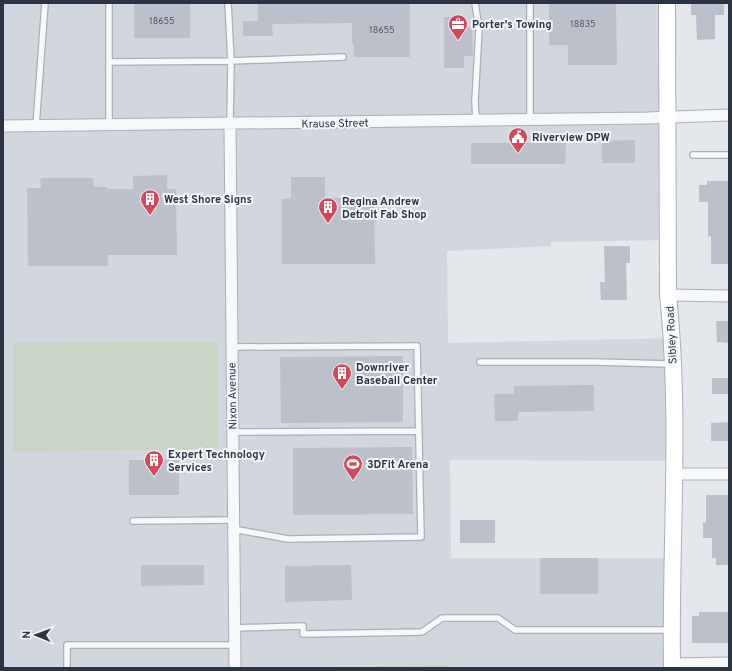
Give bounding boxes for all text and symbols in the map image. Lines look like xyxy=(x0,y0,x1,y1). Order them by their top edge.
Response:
office icon: Porter's Towing xyxy=(447,13,469,41)
house number: 18655 xyxy=(149,16,175,27)
place label: Porter's Towing xyxy=(472,18,552,32)
house number: 18835 xyxy=(570,19,596,30)
house number: 18655 xyxy=(369,25,395,36)
street label: Krause Street xyxy=(301,116,369,132)
public building icon: Riverview DPW xyxy=(507,126,529,154)
place label: Riverview DPW xyxy=(532,131,610,145)
building icon: West Shore Signs xyxy=(139,188,161,216)
place label: West Shore Signs xyxy=(164,193,252,207)
place label: Regina Andrew Detroit Fab Shop xyxy=(342,195,427,222)
building icon: Regina Andrew Detroit Fab Shop xyxy=(317,196,339,224)
street label: Sibley Road xyxy=(663,306,681,364)
place label: Downriver Baseball Center xyxy=(356,361,438,388)
street label: Nixon Avenue xyxy=(225,362,241,430)
building icon: Downriver Baseball Center xyxy=(331,362,353,390)
place label: Expert Technology Services xyxy=(168,448,265,475)
building icon: Expert Technology Services xyxy=(143,449,165,477)
sports icon: 3DFit Arena xyxy=(342,453,364,481)
place label: 3DFit Arena xyxy=(367,458,428,472)
north arrow xyxy=(16,615,56,655)
text: N xyxy=(20,631,34,639)

